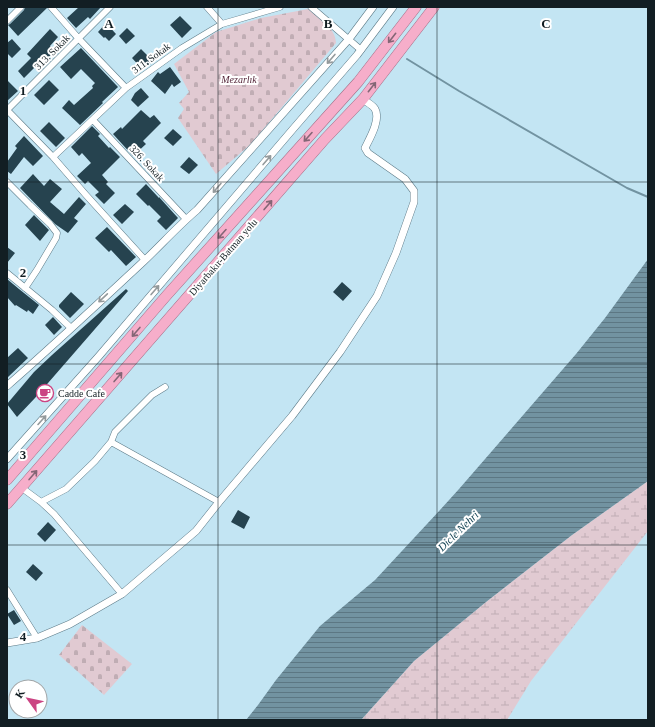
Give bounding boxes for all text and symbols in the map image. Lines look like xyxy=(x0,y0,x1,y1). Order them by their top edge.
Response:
text: A xyxy=(104,16,114,31)
text: B xyxy=(324,16,333,31)
text: C xyxy=(541,16,551,31)
street label: 313. Sokak xyxy=(32,32,72,72)
one-way arrow xyxy=(388,32,396,43)
street label: 311. Sokak xyxy=(130,40,172,76)
one-way arrow xyxy=(326,54,335,64)
park label: Mezarlık xyxy=(220,74,257,85)
one-way arrow xyxy=(368,81,377,92)
text: 1 xyxy=(20,83,26,98)
one-way arrow xyxy=(304,132,313,142)
street label: 326. Sokak xyxy=(128,143,166,183)
one-way arrow xyxy=(263,154,272,165)
one-way arrow xyxy=(212,183,221,193)
one-way arrow xyxy=(263,200,272,210)
street label: Diyarbakır-Batman yolu xyxy=(187,216,259,298)
one-way arrow xyxy=(217,229,227,239)
text: 2 xyxy=(20,265,26,280)
one-way arrow xyxy=(151,285,160,296)
one-way arrow xyxy=(99,293,109,302)
one-way arrow xyxy=(131,326,140,337)
one-way arrow xyxy=(114,372,123,383)
cafe icon: Cadde Cafe xyxy=(35,383,55,403)
place label: Cadde Cafe xyxy=(58,388,105,399)
one-way arrow xyxy=(37,415,46,425)
text: 3 xyxy=(20,447,27,462)
one-way arrow xyxy=(28,471,37,481)
water label: Dicle Nehri xyxy=(435,509,481,554)
text: 4 xyxy=(20,629,27,644)
north arrow xyxy=(8,679,48,719)
text: K xyxy=(12,686,27,700)

